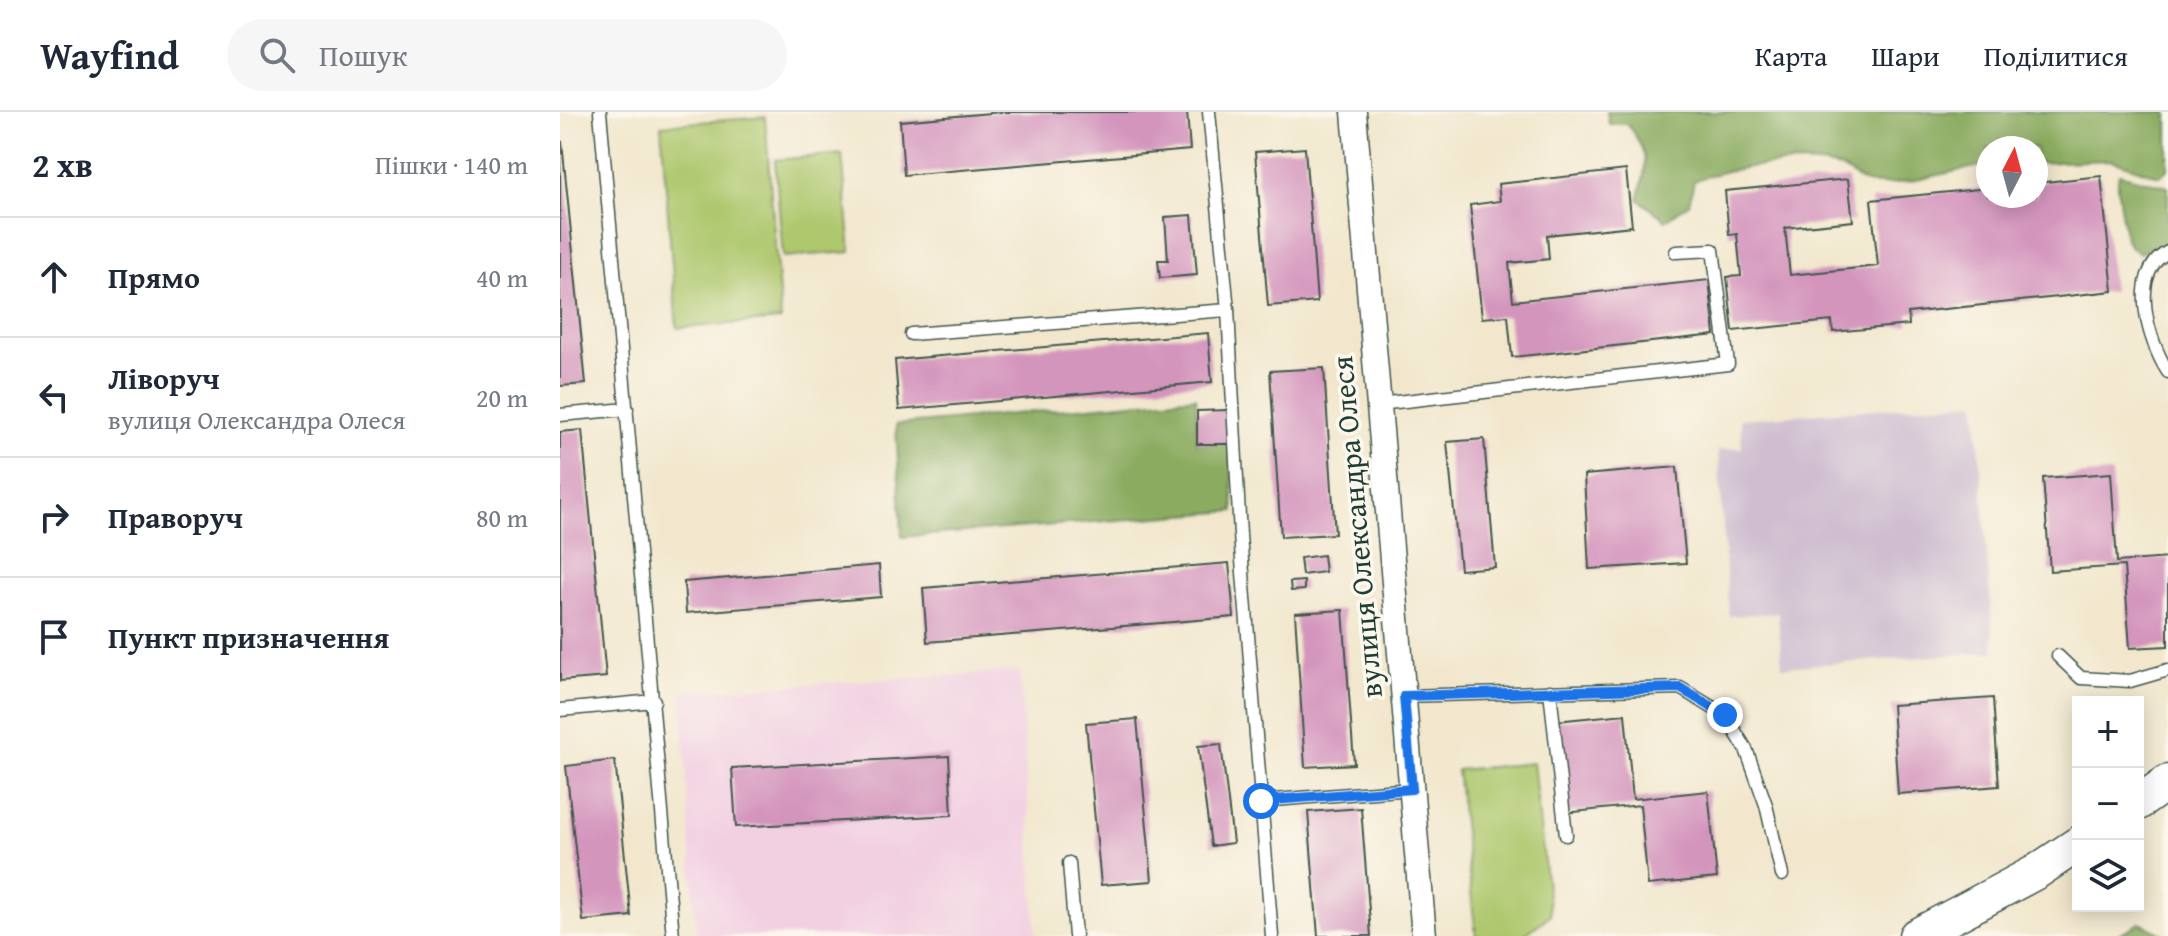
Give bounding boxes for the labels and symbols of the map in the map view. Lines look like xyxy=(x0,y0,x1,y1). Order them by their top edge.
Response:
north arrow xyxy=(1976,136,2048,208)
street label: вулиця Олександра Олеся xyxy=(1319,354,1393,700)
route end xyxy=(1707,697,1743,733)
route start xyxy=(1243,783,1279,819)

